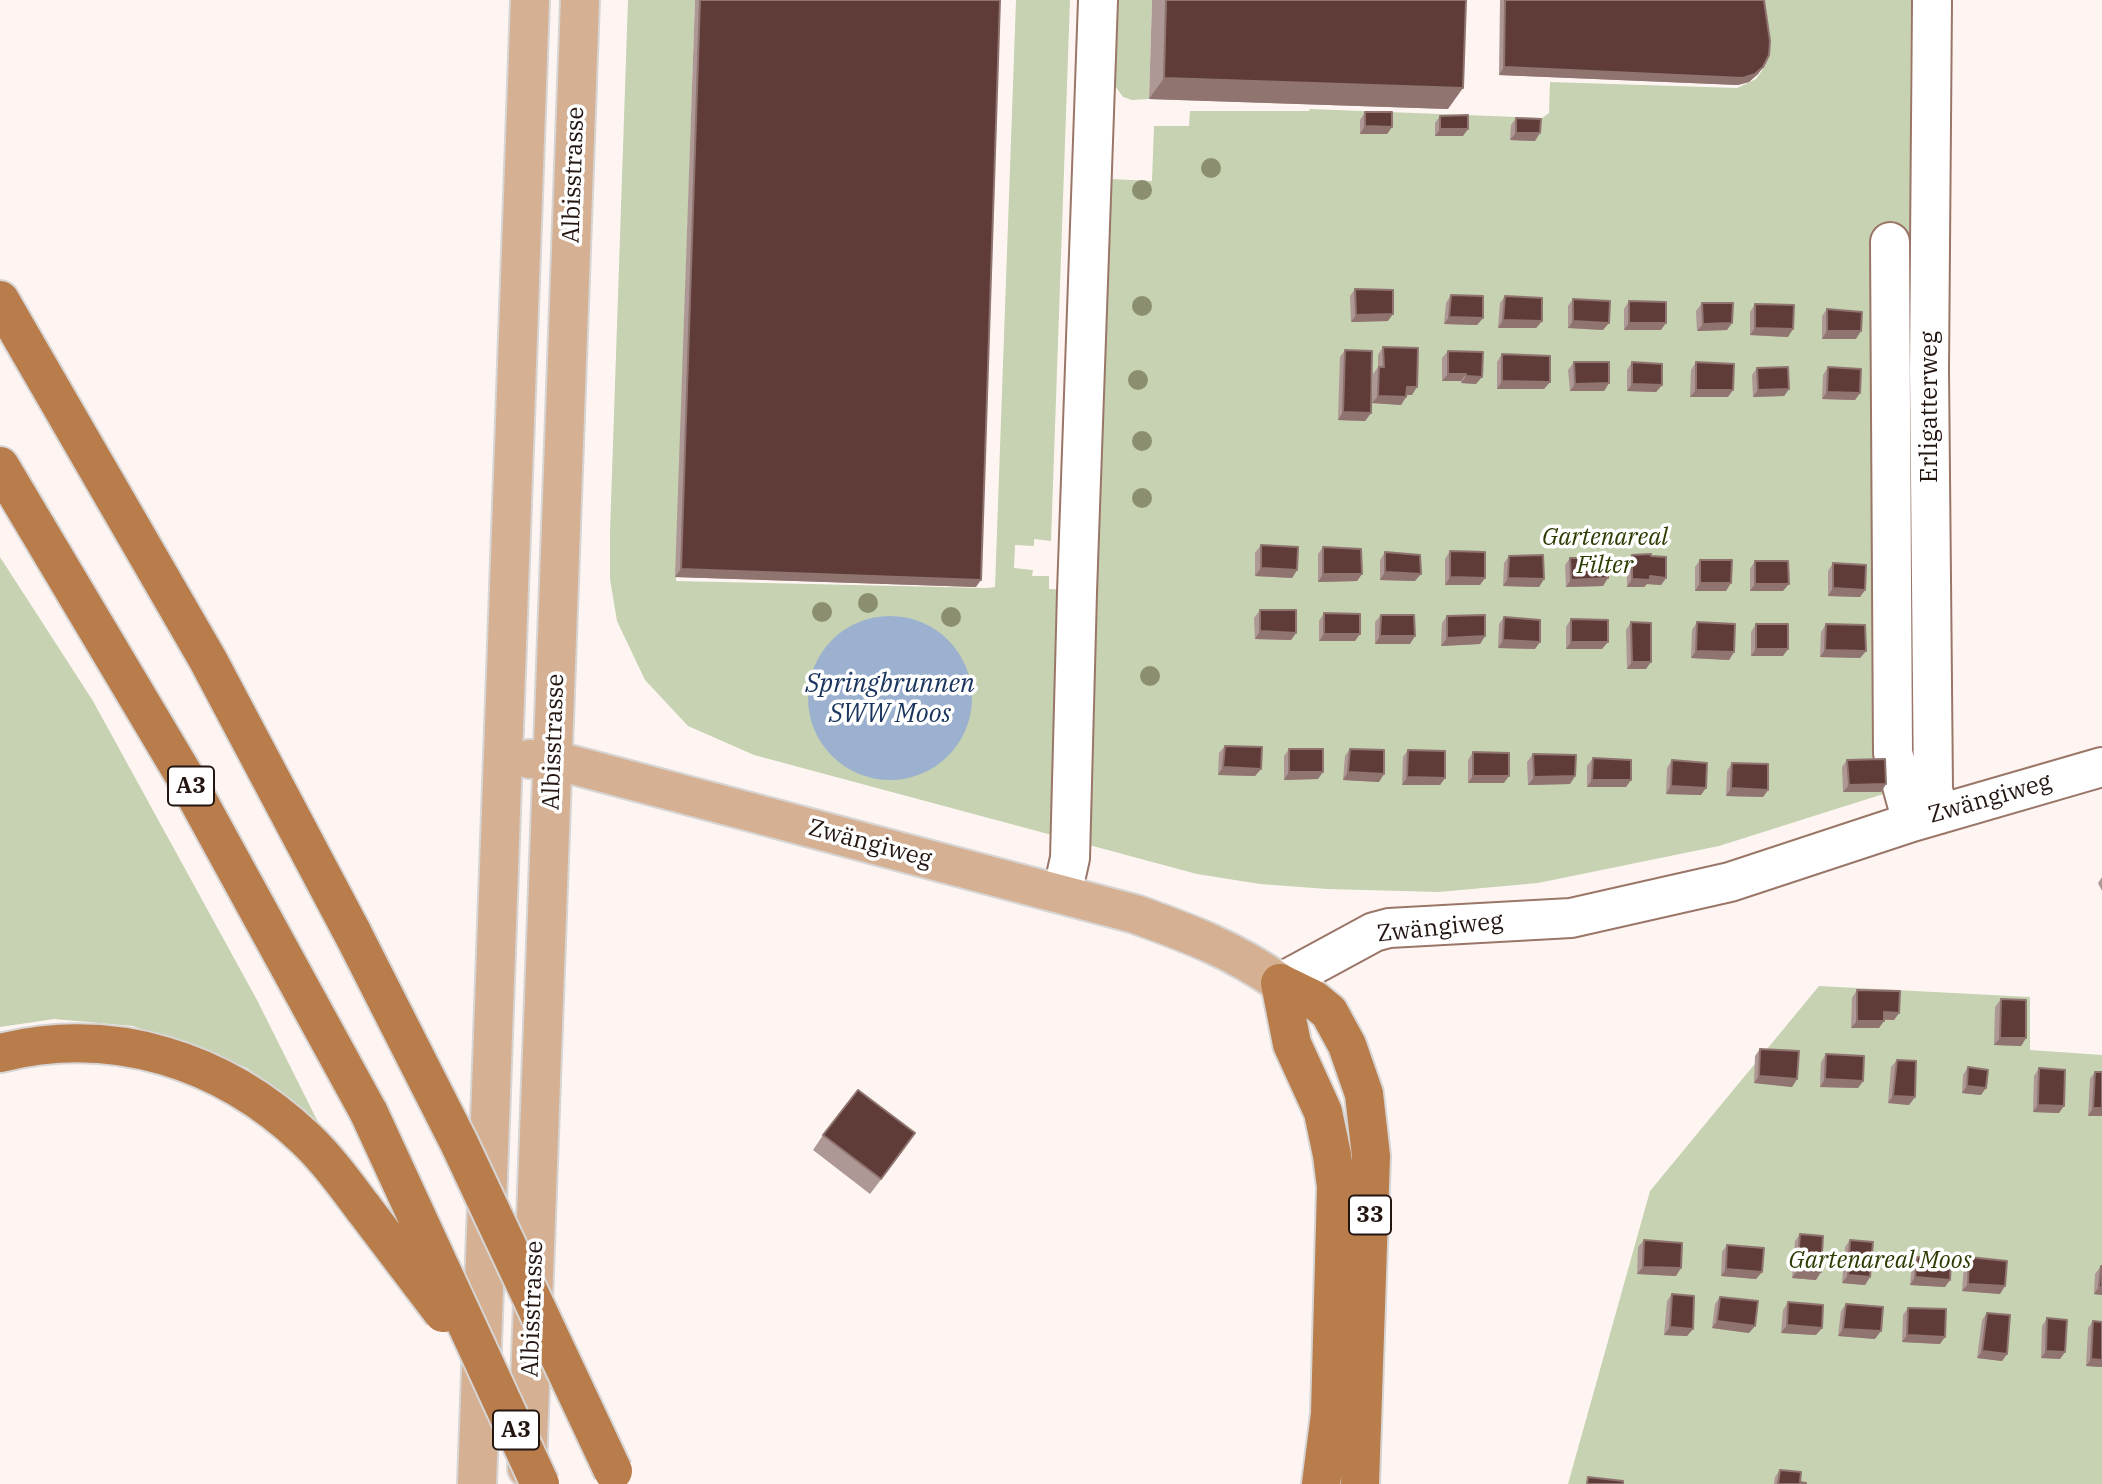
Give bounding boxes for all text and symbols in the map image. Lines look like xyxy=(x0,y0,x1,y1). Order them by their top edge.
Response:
street label: Albisstrasse xyxy=(557,106,591,244)
street label: Erligatterweg xyxy=(1916,331,1944,483)
park label: Gartenareal Filter xyxy=(1542,524,1668,580)
water label: Springbrunnen SWW Moos xyxy=(805,668,975,730)
street label: Albisstrasse xyxy=(537,673,571,811)
road number: A3 xyxy=(168,766,214,806)
street label: Zwängiweg xyxy=(1925,768,2055,830)
street label: Zwängiweg xyxy=(805,814,935,874)
street label: Zwängiweg xyxy=(1375,907,1505,949)
road number: 33 xyxy=(1349,1196,1391,1234)
street label: Albisstrasse xyxy=(516,1240,550,1378)
park label: Gartenareal Moos xyxy=(1788,1247,1972,1275)
road number: A3 xyxy=(493,1410,539,1450)

